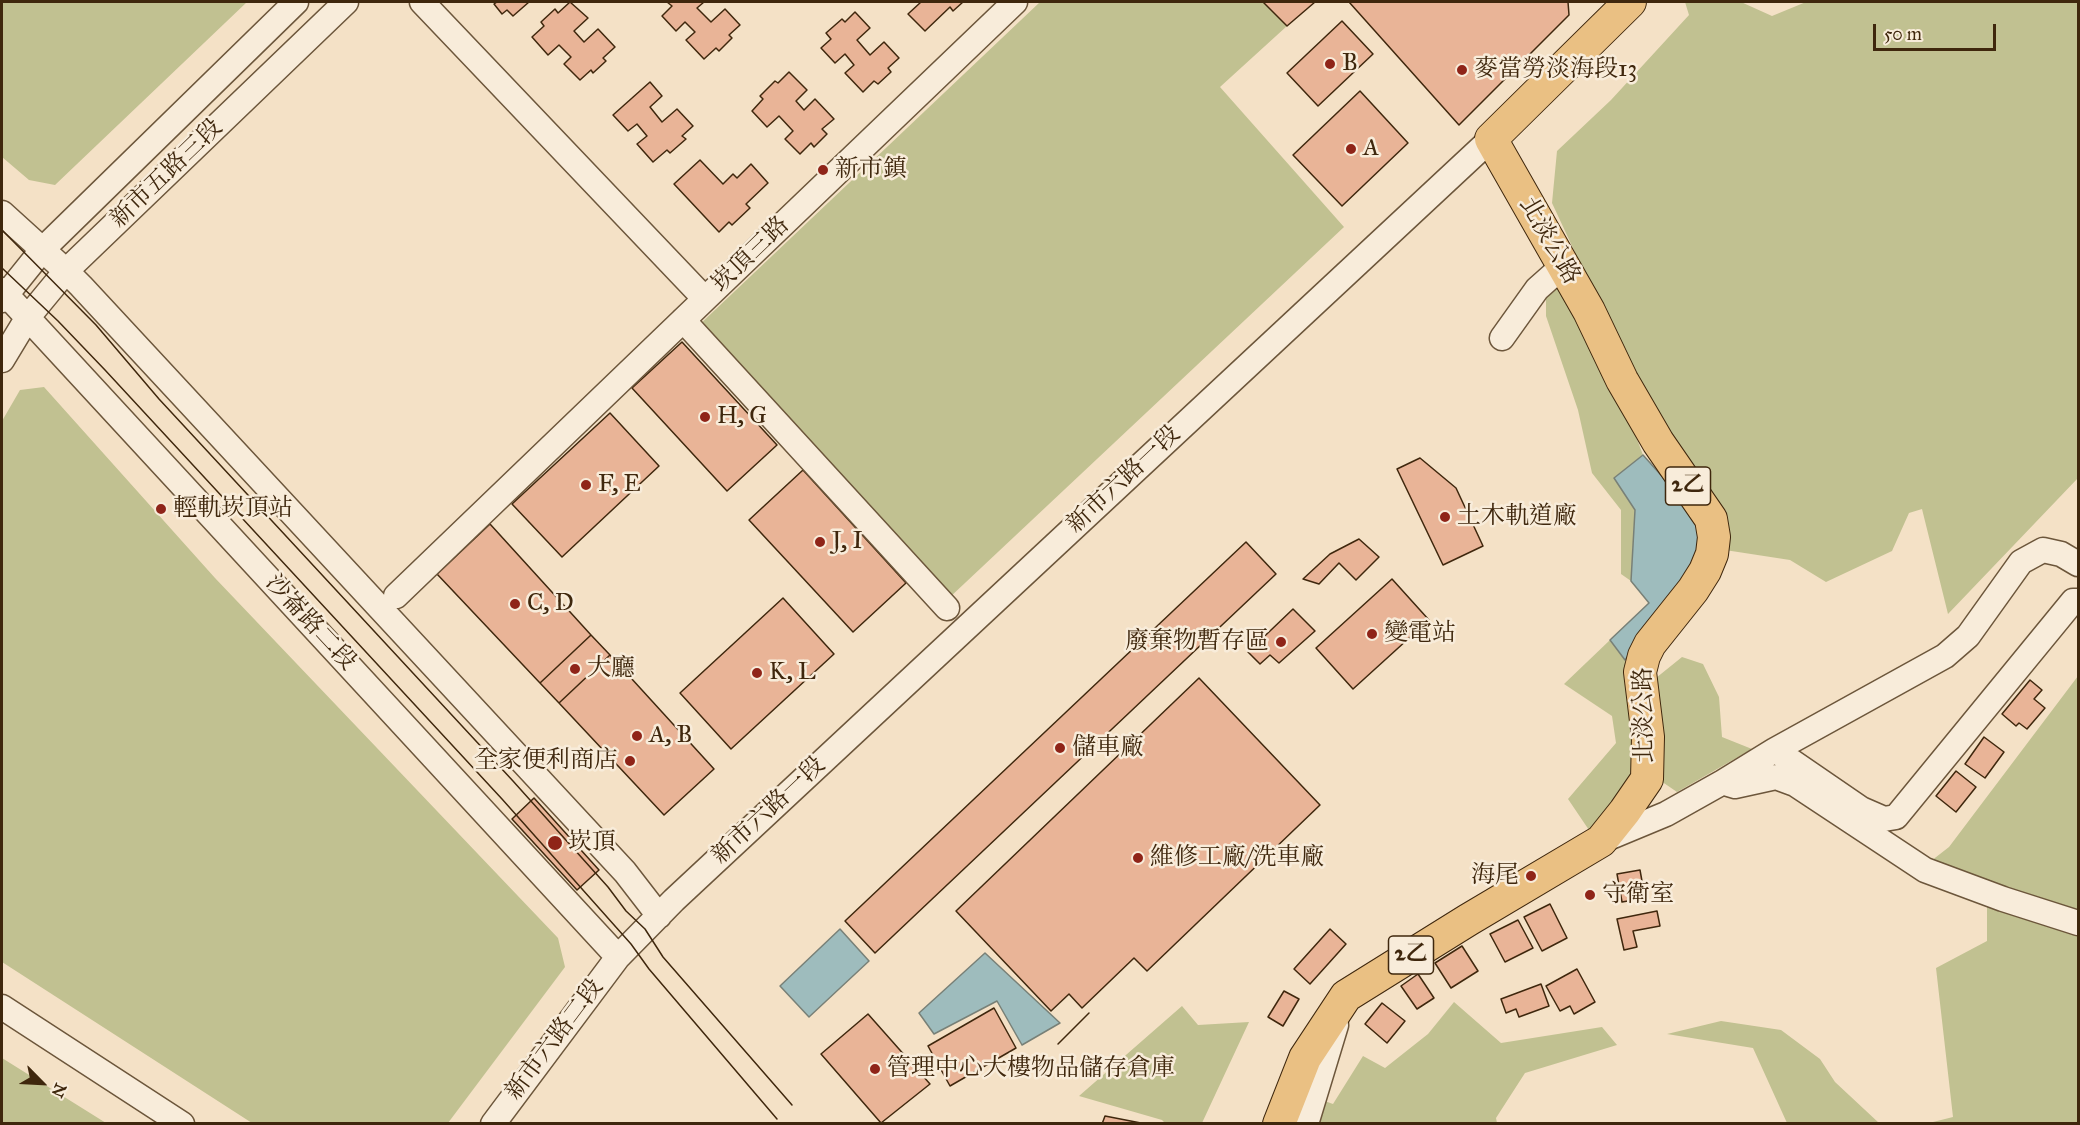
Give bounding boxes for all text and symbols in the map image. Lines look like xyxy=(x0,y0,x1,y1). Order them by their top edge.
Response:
scale bar xyxy=(1876,12,1999,50)
text: 50 m xyxy=(1884,23,1922,45)
place label: B xyxy=(1342,50,1358,78)
place label: 麥當勞淡海段13 xyxy=(1474,56,1637,84)
marker: B xyxy=(1323,57,1337,71)
marker: 麥當勞淡海段13 xyxy=(1455,63,1469,77)
street label: 新市五路三段 xyxy=(105,114,229,234)
place label: A xyxy=(1363,135,1379,163)
marker: A xyxy=(1344,142,1358,156)
place label: 新市鎮 xyxy=(835,156,907,184)
marker: 新市鎮 xyxy=(816,163,830,177)
street label: 北淡公路 xyxy=(1513,192,1585,290)
street label: 崁頂三路 xyxy=(706,211,796,299)
place label: H, G xyxy=(717,403,767,431)
marker: H, G xyxy=(698,410,712,424)
street label: 新市六路一段 xyxy=(1062,420,1186,540)
road number: 2乙 xyxy=(1666,467,1710,505)
place label: F, E xyxy=(598,471,641,499)
marker: F, E xyxy=(579,478,593,492)
place label: 輕軌崁頂站 xyxy=(173,495,293,523)
marker: 輕軌崁頂站 xyxy=(154,502,168,516)
place label: 土木軌道廠 xyxy=(1457,503,1577,531)
marker: 土木軌道廠 xyxy=(1438,510,1452,524)
place label: J, I xyxy=(832,528,863,556)
marker: J, I xyxy=(813,535,827,549)
street label: 沙崙路二段 xyxy=(259,569,361,677)
place label: C, D xyxy=(527,590,574,618)
marker: C, D xyxy=(508,597,522,611)
place label: 變電站 xyxy=(1384,620,1456,648)
marker: 變電站 xyxy=(1365,627,1379,641)
place label: 廢棄物暫存區 xyxy=(1125,628,1269,656)
marker: 廢棄物暫存區 xyxy=(1274,635,1288,649)
place label: 大廳 xyxy=(587,655,635,683)
place label: K, L xyxy=(769,659,816,687)
marker: 大廳 xyxy=(568,662,582,676)
marker: K, L xyxy=(750,666,764,680)
street label: 北淡公路 xyxy=(1630,667,1660,763)
place label: A, B xyxy=(649,722,692,750)
marker: A, B xyxy=(630,729,644,743)
place label: 儲車廠 xyxy=(1072,734,1144,762)
marker: 儲車廠 xyxy=(1053,741,1067,755)
place label: 全家便利商店 xyxy=(474,747,618,775)
street label: 新市六路一段 xyxy=(707,751,831,871)
marker: 全家便利商店 xyxy=(623,754,637,768)
place label: 崁頂 xyxy=(568,829,616,857)
marker: 崁頂 xyxy=(546,834,564,852)
place label: 維修工廠/洗車廠 xyxy=(1150,844,1324,872)
marker: 維修工廠/洗車廠 xyxy=(1131,851,1145,865)
place label: 海尾 xyxy=(1471,862,1519,890)
marker: 海尾 xyxy=(1524,869,1538,883)
place label: 守衛室 xyxy=(1602,881,1674,909)
marker: 守衛室 xyxy=(1583,888,1597,902)
road number: 2乙 xyxy=(1388,936,1434,974)
street label: 新市六路二段 xyxy=(500,974,610,1106)
north arrow xyxy=(12,1053,72,1113)
place label: 管理中心大樓物品儲存倉庫 xyxy=(887,1055,1175,1083)
marker: 管理中心大樓物品儲存倉庫 xyxy=(868,1062,882,1076)
text: N xyxy=(47,1080,70,1101)

